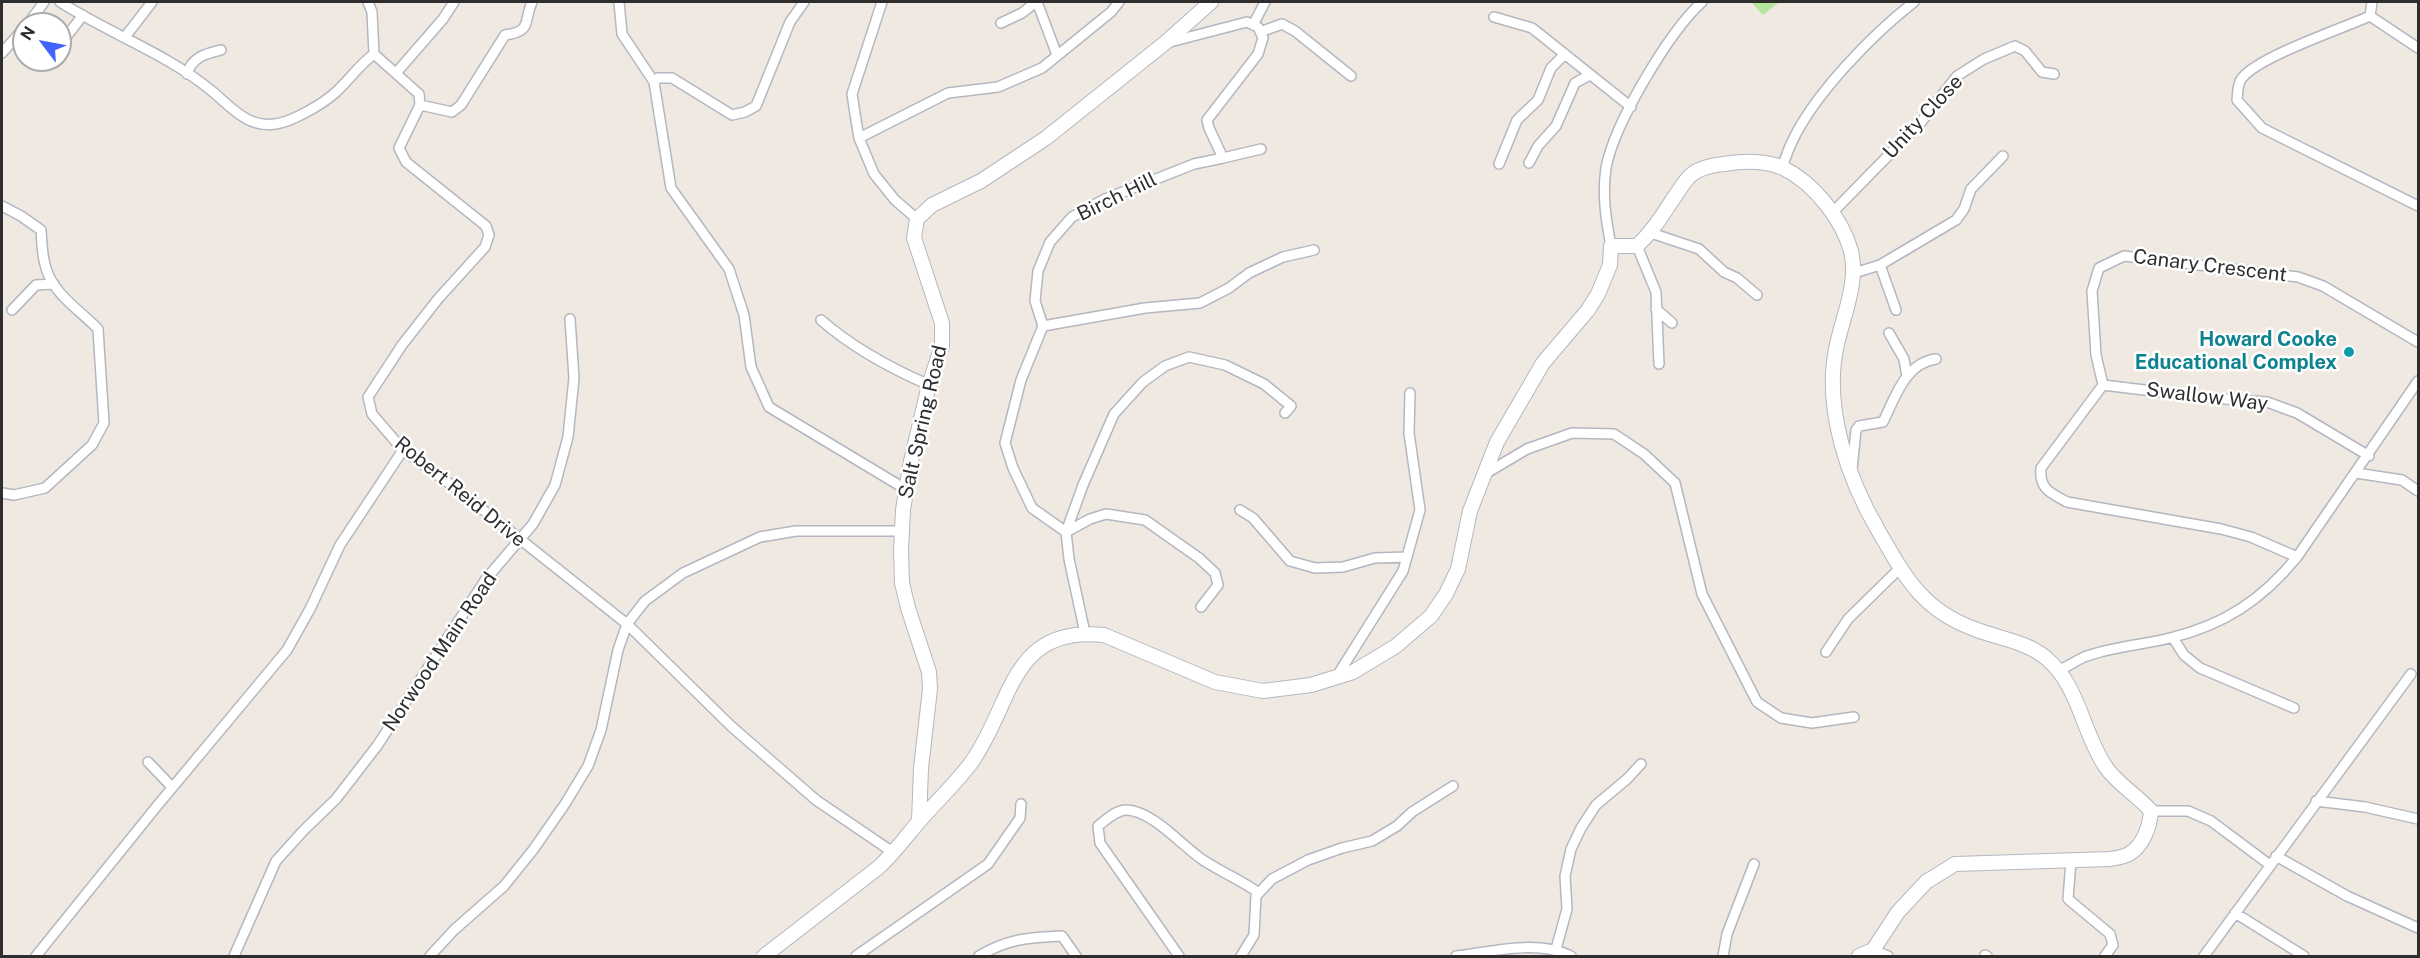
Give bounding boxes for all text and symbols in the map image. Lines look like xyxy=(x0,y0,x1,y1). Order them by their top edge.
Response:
north arrow xyxy=(12,12,72,72)
text: N xyxy=(17,23,39,44)
street label: Unity Close xyxy=(1878,70,1968,164)
street label: Birch Hill xyxy=(1073,167,1161,227)
street label: Canary Crescent xyxy=(2132,245,2288,287)
place label: Howard Cooke Educational Complex xyxy=(2135,328,2337,375)
street label: Salt Spring Road xyxy=(894,343,952,501)
marker: Howard Cooke Educational Complex xyxy=(2342,345,2356,359)
street label: Swallow Way xyxy=(2145,378,2269,416)
street label: Robert Reid Drive xyxy=(389,432,531,552)
street label: Norwood Main Road xyxy=(378,568,502,736)

